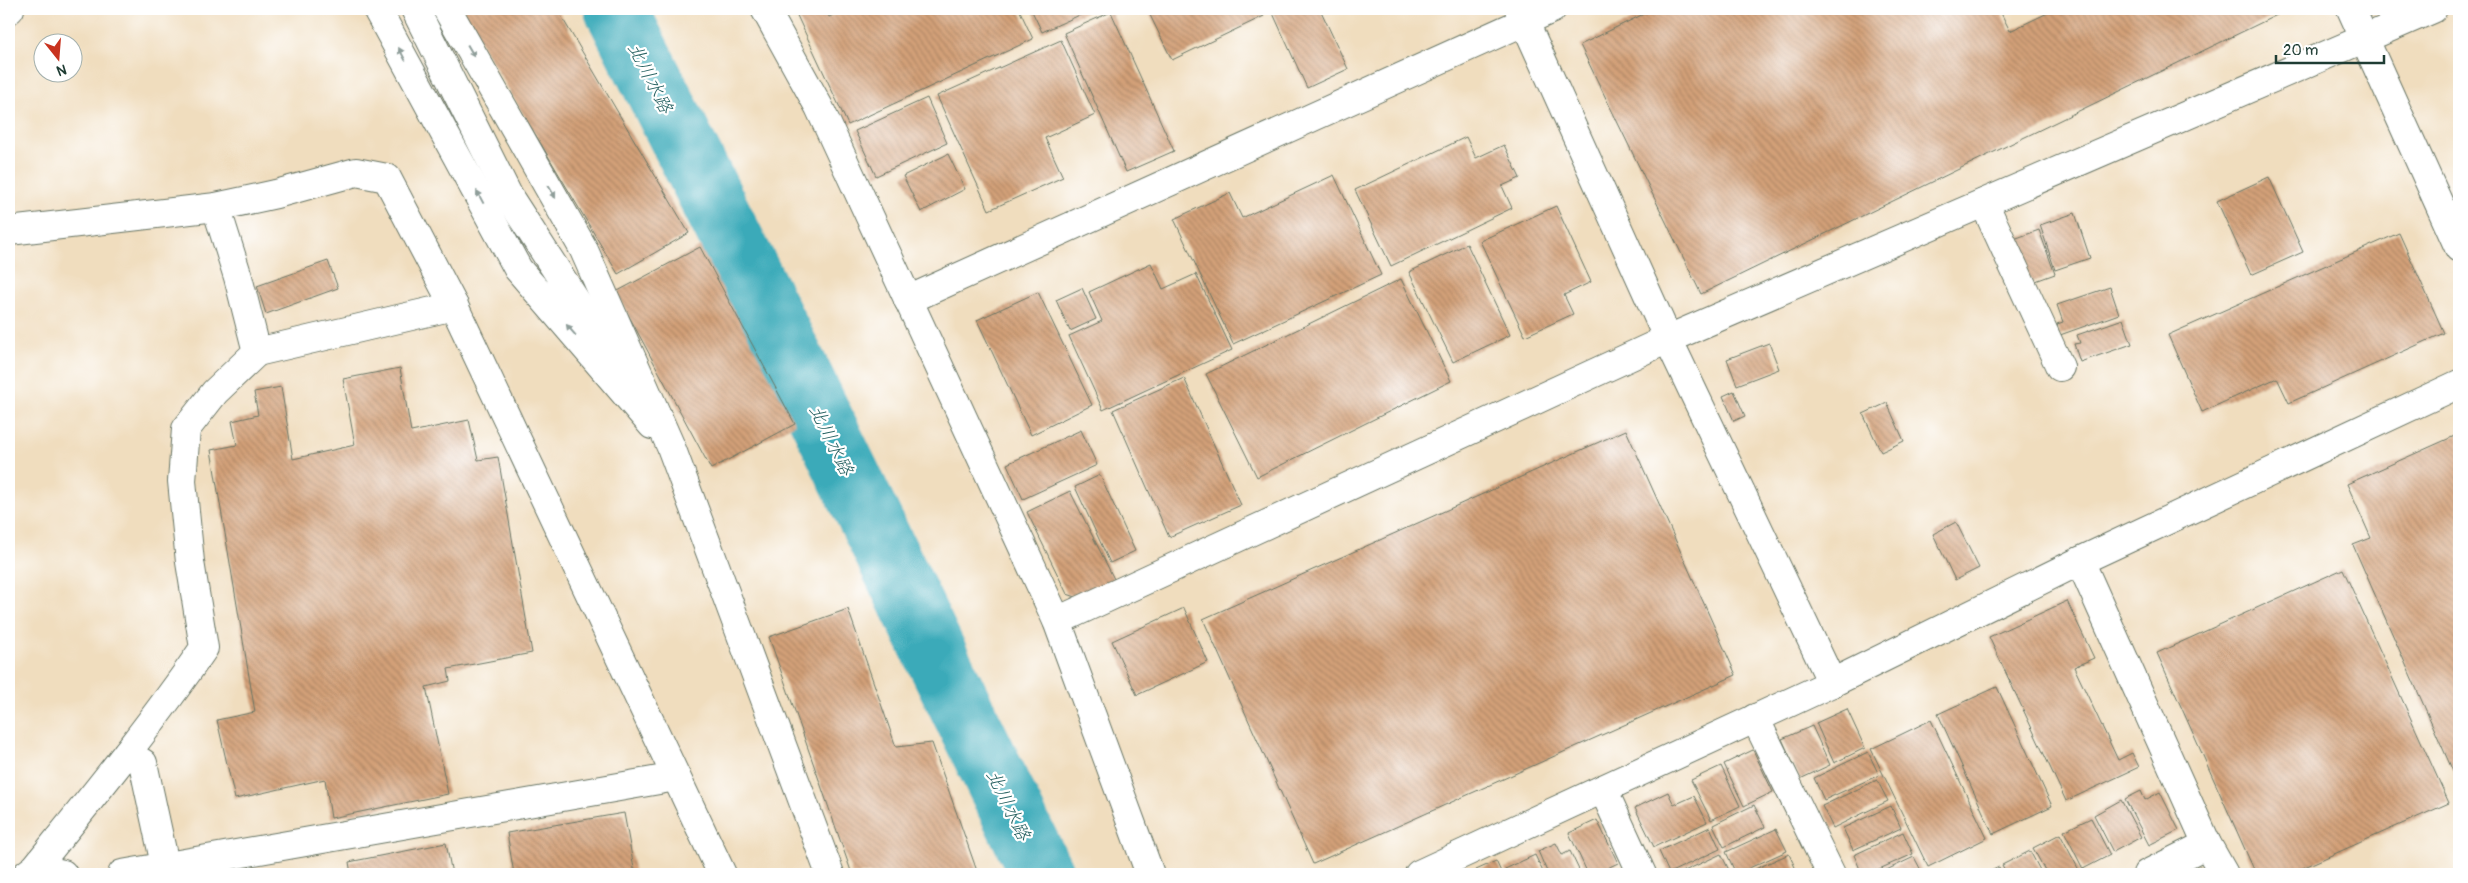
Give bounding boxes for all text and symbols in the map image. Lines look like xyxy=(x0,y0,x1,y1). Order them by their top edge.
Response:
north arrow xyxy=(32,32,82,82)
scale bar xyxy=(2276,32,2383,64)
water label: 北川水路 xyxy=(622,39,678,118)
text: 20 m xyxy=(2283,41,2318,60)
one-way arrow xyxy=(467,44,476,58)
one-way arrow xyxy=(398,47,406,62)
text: N xyxy=(55,60,69,79)
one-way arrow xyxy=(547,186,556,199)
one-way arrow xyxy=(476,190,484,205)
one-way arrow xyxy=(566,324,577,337)
water label: 北川水路 xyxy=(804,401,859,480)
water label: 北川水路 xyxy=(981,766,1036,845)

